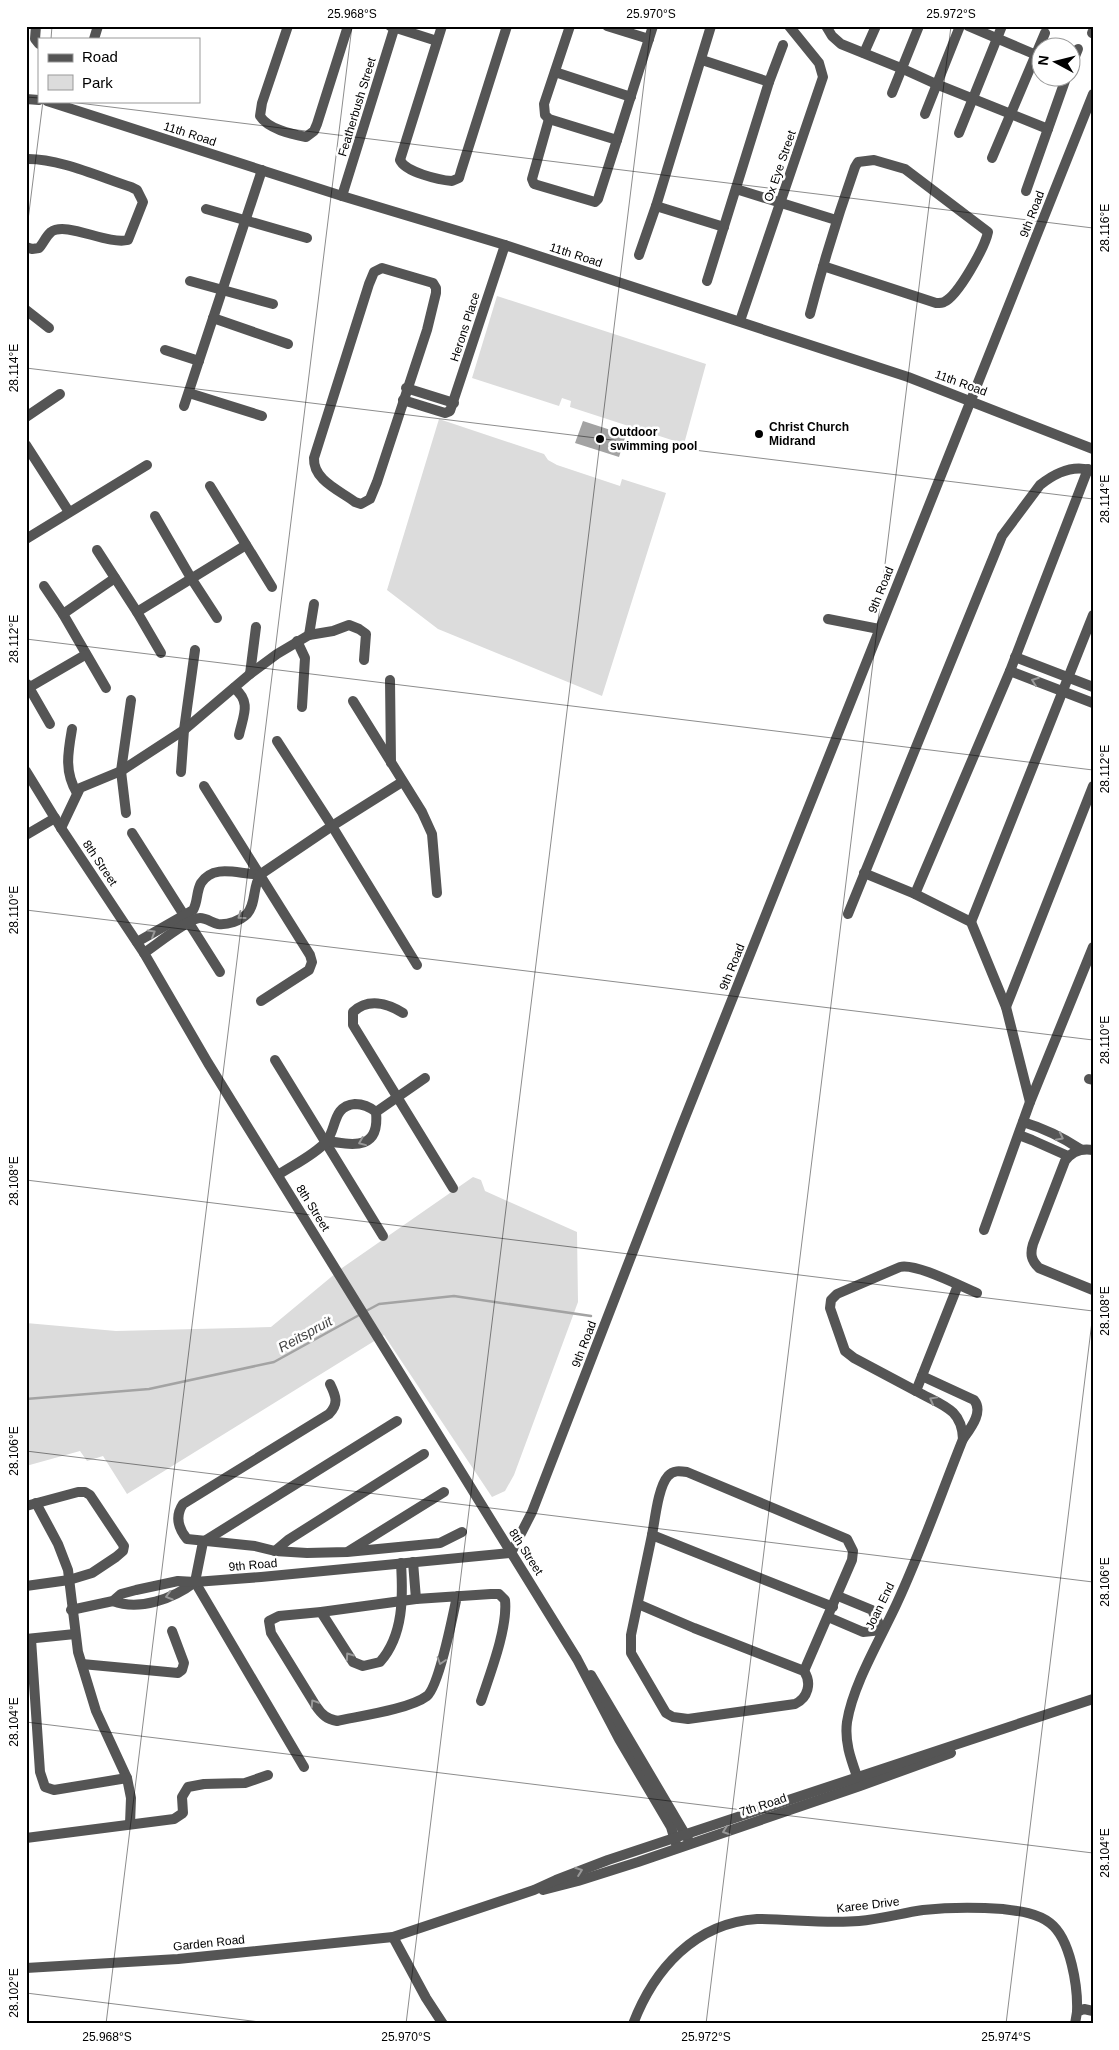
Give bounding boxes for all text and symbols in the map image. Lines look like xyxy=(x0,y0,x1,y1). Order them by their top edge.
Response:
text: 25.968°S xyxy=(327,7,377,21)
text: 25.970°S xyxy=(626,7,676,21)
text: 25.972°S xyxy=(926,7,976,21)
legend xyxy=(38,38,200,102)
north arrow xyxy=(1032,38,1082,88)
text: Road xyxy=(82,48,118,65)
text: N xyxy=(1035,54,1052,66)
street label: Featherbush Street xyxy=(335,55,379,158)
text: Park xyxy=(82,74,113,91)
street label: 11th Road xyxy=(162,119,218,149)
street label: Ox Eye Street xyxy=(761,128,799,204)
street label: 9th Road xyxy=(1017,189,1047,239)
text: 28.116°E xyxy=(1098,204,1112,252)
street label: 11th Road xyxy=(548,240,604,270)
street label: Herons Place xyxy=(447,290,483,363)
text: 28.114°E xyxy=(7,344,21,392)
street label: 11th Road xyxy=(933,367,989,399)
place label: Christ Church Midrand xyxy=(769,420,849,448)
place label: Outdoor swimming pool xyxy=(610,425,697,453)
marker: Christ Church Midrand xyxy=(753,428,765,440)
marker: Outdoor swimming pool xyxy=(594,433,606,445)
text: 28.114°E xyxy=(1098,475,1112,523)
street label: 9th Road xyxy=(865,565,897,615)
text: 28.112°E xyxy=(7,615,21,663)
one-way arrow xyxy=(1031,677,1040,687)
text: 28.112°E xyxy=(1098,745,1112,793)
street label: 8th Street xyxy=(80,838,121,889)
text: 28.110°E xyxy=(7,886,21,934)
one-way arrow xyxy=(237,910,247,919)
one-way arrow xyxy=(147,930,156,940)
street label: 9th Road xyxy=(716,942,748,992)
text: 28.110°E xyxy=(1098,1016,1112,1064)
one-way arrow xyxy=(1055,1131,1064,1141)
one-way arrow xyxy=(358,1136,367,1146)
text: 28.108°E xyxy=(7,1156,21,1206)
street label: 8th Street xyxy=(293,1182,333,1234)
text: 28.108°E xyxy=(1098,1286,1112,1336)
water label: Reitspruit xyxy=(275,1312,336,1355)
street label: 9th Road xyxy=(569,1319,599,1369)
one-way arrow xyxy=(929,1397,938,1407)
text: 28.106°E xyxy=(7,1426,21,1476)
street label: 8th Street xyxy=(506,1526,546,1578)
street label: 9th Road xyxy=(228,1556,278,1574)
text: 28.106°E xyxy=(1098,1557,1112,1607)
street label: Joan End xyxy=(863,1580,897,1632)
one-way arrow xyxy=(165,1591,174,1601)
one-way arrow xyxy=(346,1652,355,1661)
one-way arrow xyxy=(437,1657,447,1665)
text: 28.104°E xyxy=(7,1697,21,1747)
one-way arrow xyxy=(311,1699,320,1708)
street label: 7th Road xyxy=(738,1791,788,1819)
one-way arrow xyxy=(722,1825,730,1835)
text: 28.104°E xyxy=(1098,1828,1112,1878)
one-way arrow xyxy=(574,1867,583,1877)
street label: Karee Drive xyxy=(836,1894,901,1916)
street label: Garden Road xyxy=(172,1932,246,1954)
text: 28.102°E xyxy=(7,1968,21,2018)
text: 25.968°S xyxy=(82,2030,132,2044)
text: 25.970°S xyxy=(381,2030,431,2044)
text: 25.972°S xyxy=(681,2030,731,2044)
text: 25.974°S xyxy=(981,2030,1031,2044)

